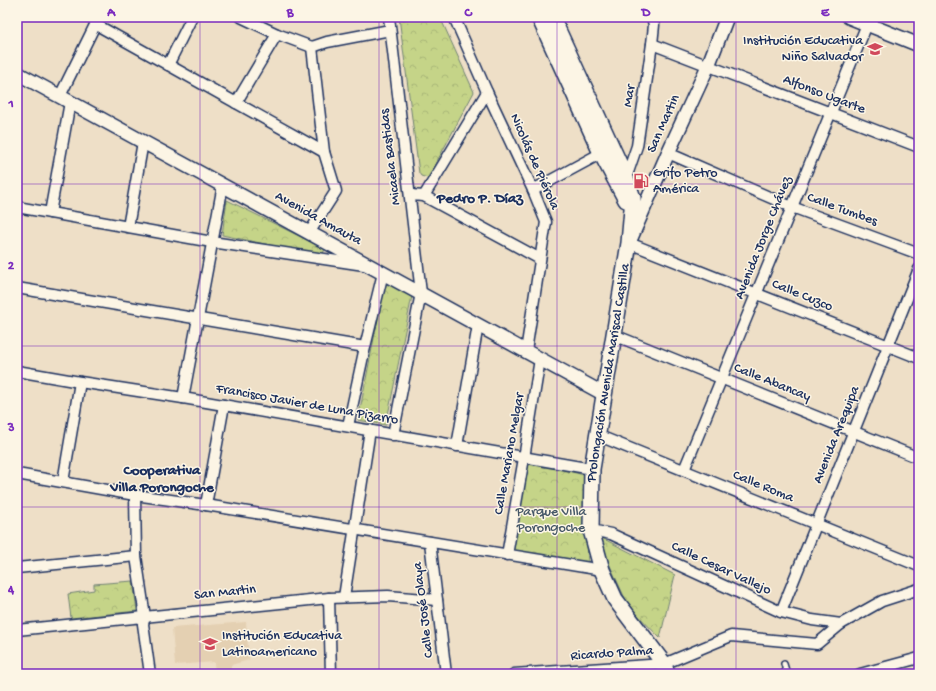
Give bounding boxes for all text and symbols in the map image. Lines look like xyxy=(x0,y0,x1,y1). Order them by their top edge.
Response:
text: A xyxy=(106,6,116,21)
text: B xyxy=(286,6,295,21)
text: C xyxy=(463,6,473,21)
text: D xyxy=(641,6,651,21)
text: E xyxy=(821,6,830,21)
place label: Institución Educativa Niño Salvador xyxy=(743,33,864,66)
school or university icon: Institución Educativa Niño Salvador xyxy=(866,40,884,58)
street label: Alfonso Ugarte xyxy=(780,71,868,119)
street label: Mar xyxy=(620,83,640,108)
street label: San Martin xyxy=(644,92,685,156)
text: 1 xyxy=(7,97,14,112)
street label: Micaela Bastidas xyxy=(377,107,405,206)
street label: Nicolás de Piérola xyxy=(505,111,563,214)
place label: Grifo Petro América xyxy=(653,165,718,198)
fuel station icon: Grifo Petro América xyxy=(632,172,650,190)
street label: Avenida Jorge Chávez xyxy=(732,173,797,302)
street label: Avenida Amauta xyxy=(272,188,365,250)
street label: Calle Tumbes xyxy=(804,189,880,231)
district label: Pedro P. Díaz xyxy=(436,190,524,208)
text: 2 xyxy=(8,259,15,274)
street label: Prolongación Avenida Mariscal Castilla xyxy=(583,261,635,485)
street label: Calle Cuzco xyxy=(769,276,835,316)
street label: Calle Abancay xyxy=(731,360,813,406)
street label: Francisco Javier de Luna Pizarro xyxy=(214,380,399,429)
street label: Avenida Arequipa xyxy=(810,383,865,486)
street label: Calle Mariano Melgar xyxy=(491,391,529,516)
text: 3 xyxy=(7,421,15,436)
district label: Cooperativa Villa Porongoche xyxy=(109,462,215,497)
street label: Calle Roma xyxy=(730,467,797,507)
park label: Parque Villa Porongoche xyxy=(515,504,588,537)
street label: Calle Cesar Vallejo xyxy=(668,538,774,600)
street label: Calle José Olaya xyxy=(410,560,438,659)
street label: San Martin xyxy=(193,581,257,605)
text: 4 xyxy=(7,583,15,598)
place label: Institución Educativa Latinoamericano xyxy=(222,628,343,661)
school or university icon: Institución Educativa Latinoamericano xyxy=(201,635,219,653)
street label: Ricardo Palma xyxy=(570,643,655,665)

